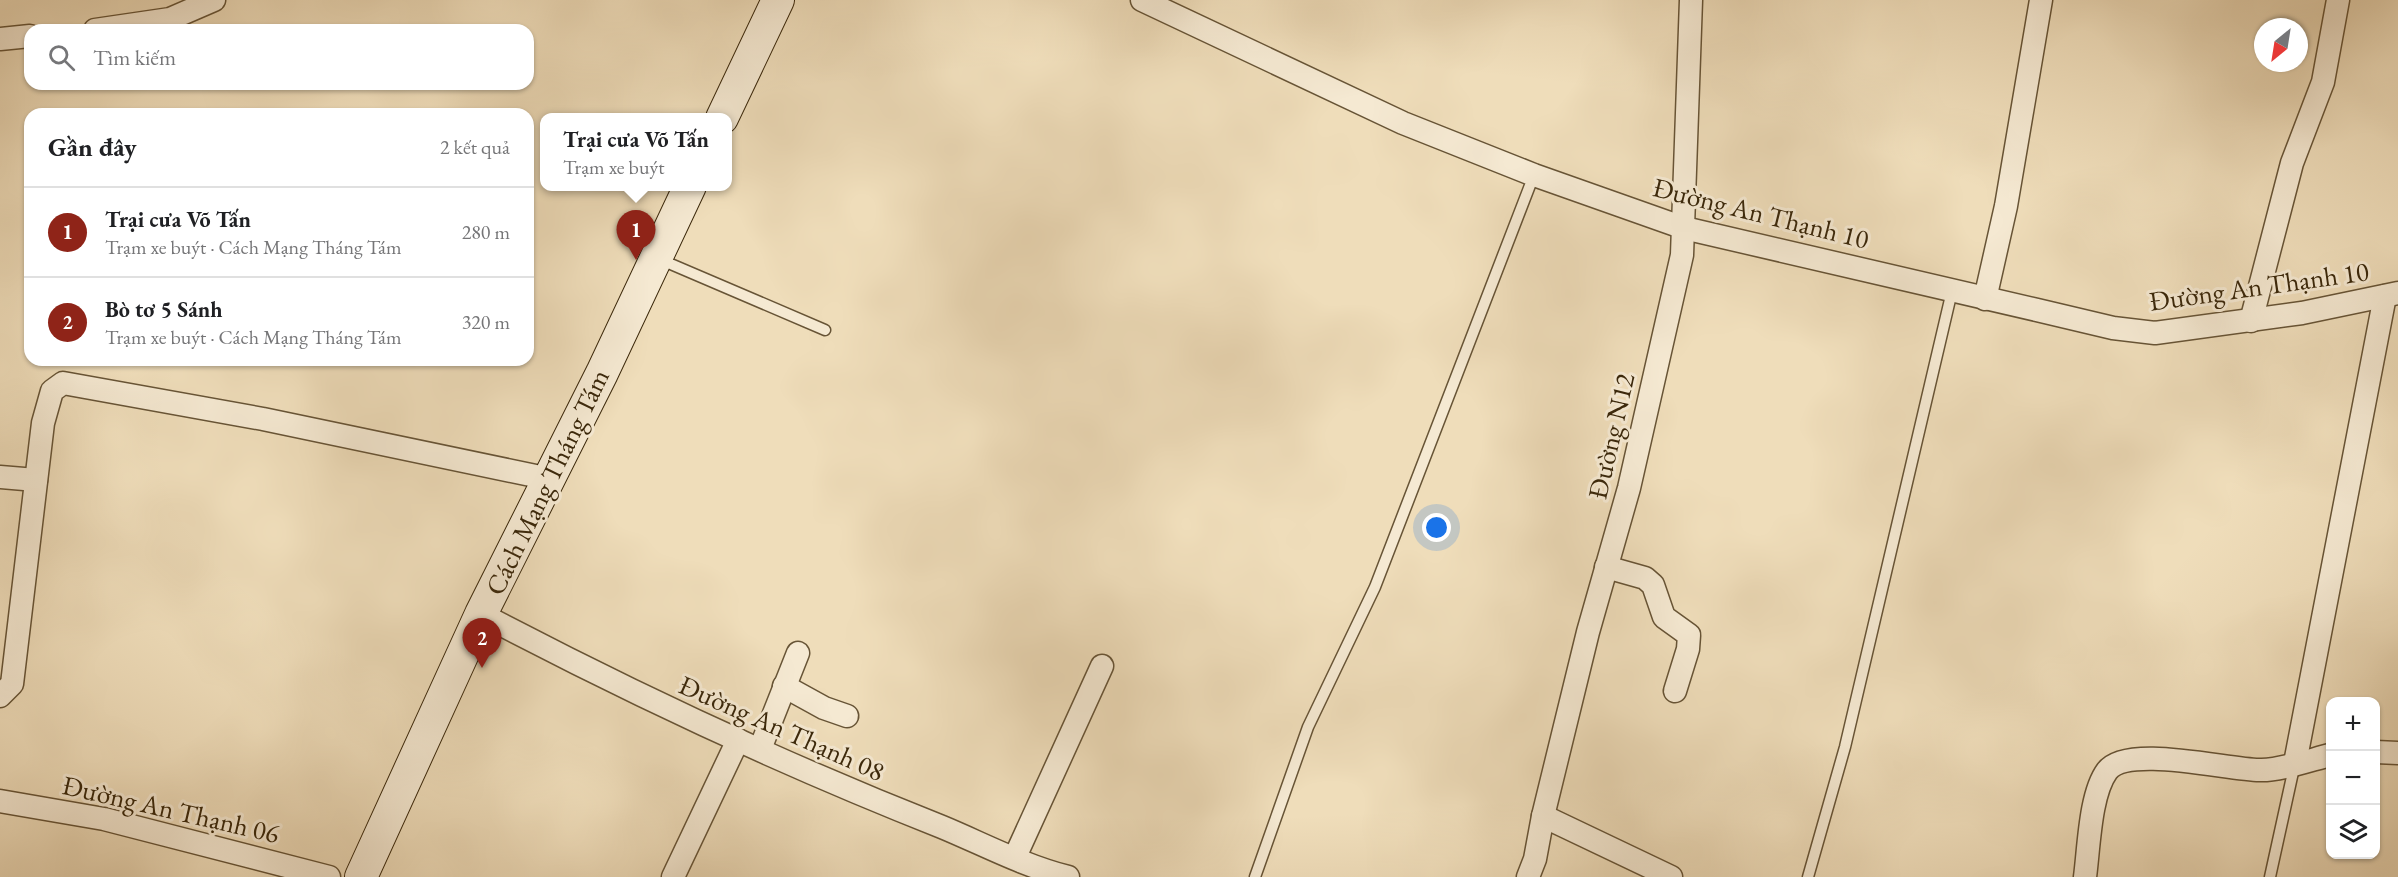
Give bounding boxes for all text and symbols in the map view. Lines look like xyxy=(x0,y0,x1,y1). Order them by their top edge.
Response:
north arrow xyxy=(2254,18,2308,72)
search box xyxy=(24,24,534,90)
icon: search xyxy=(45,41,78,74)
text: Tìm kiếm xyxy=(93,43,176,72)
popup xyxy=(540,113,732,191)
text: Trại cưa Võ Tấn xyxy=(563,125,709,154)
text: Gần đây xyxy=(48,130,137,164)
text: 2 kết quả xyxy=(440,134,510,160)
text: Trạm xe buýt xyxy=(563,154,664,180)
street label: Đường An Thạnh 10 xyxy=(1649,169,1873,257)
text: Trại cưa Võ Tấn xyxy=(105,205,251,234)
pin: 1 xyxy=(616,210,656,260)
text: 1 xyxy=(62,219,73,245)
text: 280 m xyxy=(462,219,510,245)
text: Trạm xe buýt · Cách Mạng Tháng Tám xyxy=(105,234,402,260)
street label: Đường An Thạnh 10 xyxy=(2147,253,2371,319)
text: Bò tơ 5 Sánh xyxy=(105,295,223,324)
text: 2 xyxy=(62,309,73,335)
text: 320 m xyxy=(462,309,510,335)
text: Trạm xe buýt · Cách Mạng Tháng Tám xyxy=(105,324,402,350)
street label: Cách Mạng Tháng Tám xyxy=(477,363,617,601)
street label: Đường N12 xyxy=(1580,370,1642,502)
your location xyxy=(1422,513,1451,542)
pin: 2 xyxy=(462,618,502,668)
street label: Đường An Thạnh 08 xyxy=(674,667,890,789)
map controls xyxy=(2326,697,2380,859)
button: + xyxy=(2326,697,2380,751)
button: − xyxy=(2326,751,2380,805)
street label: Đường An Thạnh 06 xyxy=(59,767,283,851)
button: layers xyxy=(2326,805,2380,859)

